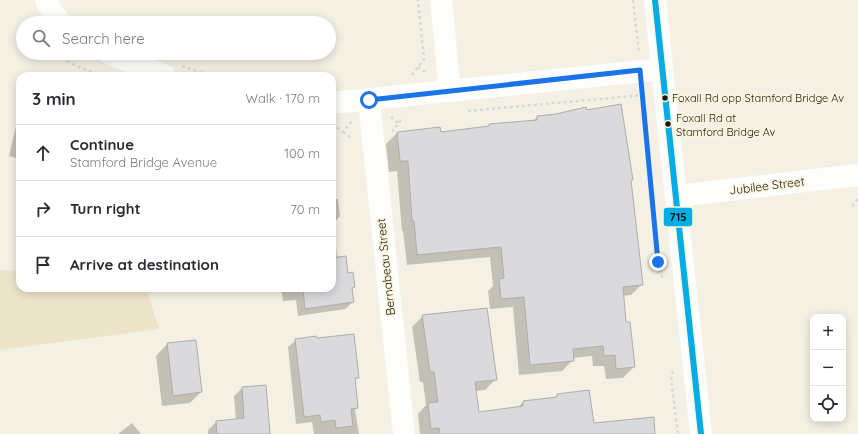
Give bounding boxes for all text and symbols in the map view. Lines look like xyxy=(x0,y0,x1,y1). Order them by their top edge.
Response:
search box xyxy=(16,16,336,60)
icon: search xyxy=(30,27,52,49)
text: Search here xyxy=(62,29,145,48)
text: 3 min xyxy=(32,88,76,109)
text: Walk · 170 m xyxy=(245,90,320,106)
route start xyxy=(360,91,378,109)
place label: Foxall Rd opp Stamford Bridge Av xyxy=(672,91,844,105)
marker: Foxall Rd opp Stamford Bridge Av xyxy=(660,93,670,103)
place label: Foxall Rd at Stamford Bridge Av xyxy=(676,111,776,139)
marker: Foxall Rd at Stamford Bridge Av xyxy=(663,119,673,129)
text: Continue xyxy=(70,135,134,154)
icon: ahead xyxy=(32,142,54,164)
text: 100 m xyxy=(284,145,320,161)
text: Stamford Bridge Avenue xyxy=(70,154,217,170)
street label: Jubilee Street xyxy=(728,173,805,198)
icon: right xyxy=(32,198,54,220)
text: Turn right xyxy=(70,199,141,218)
text: 70 m xyxy=(290,201,320,217)
line badge: 715 xyxy=(663,207,693,227)
text: 715 xyxy=(669,210,687,224)
street label: Bernabeau Street xyxy=(373,218,398,316)
route end xyxy=(649,253,667,271)
icon: arrive xyxy=(32,254,54,276)
text: Arrive at destination xyxy=(70,255,219,274)
map controls xyxy=(810,314,846,422)
button: + xyxy=(810,314,846,350)
button: − xyxy=(810,350,846,386)
button: locate xyxy=(810,386,846,422)

